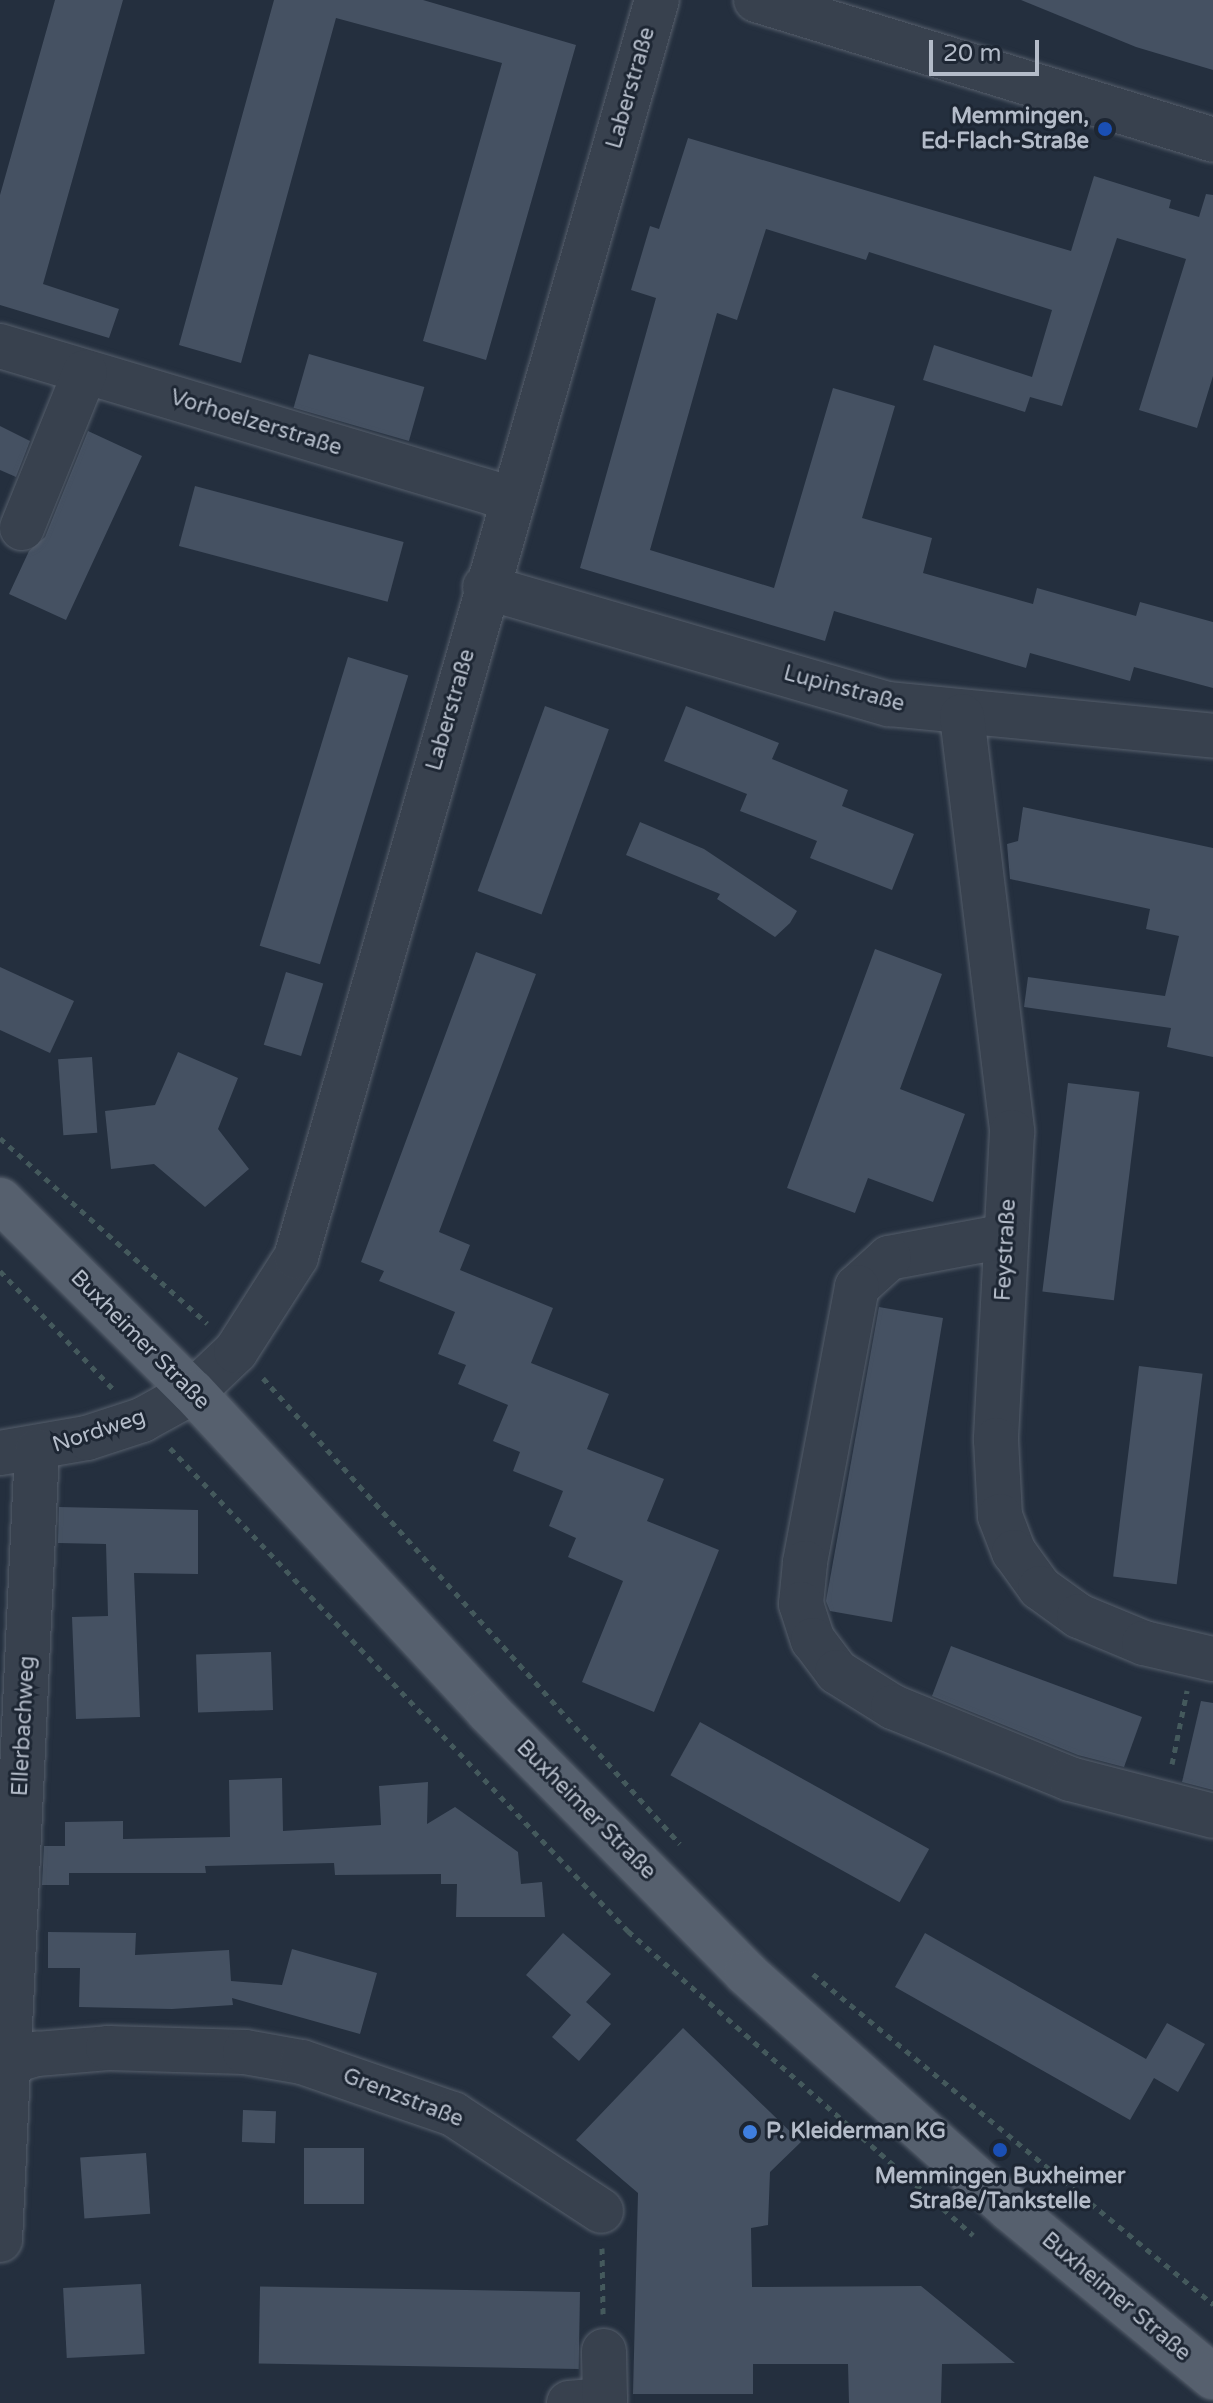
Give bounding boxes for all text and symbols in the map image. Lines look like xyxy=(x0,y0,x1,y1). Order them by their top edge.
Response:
street label: Laberstraße xyxy=(601,24,661,152)
scale bar xyxy=(933,24,1043,74)
text: 20 m xyxy=(943,39,1001,68)
place label: Memmingen, Ed-Flach-Straße xyxy=(921,103,1089,154)
marker: Memmingen, Ed-Flach-Straße xyxy=(1096,120,1114,138)
street label: Vorhoelzerstraße xyxy=(167,384,345,462)
street label: Laberstraße xyxy=(421,646,481,774)
street label: Lupinstraße xyxy=(781,660,907,718)
street label: Feystraße xyxy=(990,1198,1022,1302)
street label: Buxheimer Straße xyxy=(65,1265,215,1415)
street label: Nordweg xyxy=(49,1404,149,1458)
street label: Ellerbachweg xyxy=(7,1655,41,1797)
street label: Buxheimer Straße xyxy=(511,1735,661,1885)
street label: Grenzstraße xyxy=(339,2063,467,2133)
place label: P. Kleiderman KG xyxy=(766,2119,946,2145)
marker: P. Kleiderman KG xyxy=(741,2123,759,2141)
marker: Memmingen Buxheimer Straße/Tankstelle xyxy=(991,2141,1009,2159)
place label: Memmingen Buxheimer Straße/Tankstelle xyxy=(875,2163,1125,2214)
street label: Buxheimer Straße xyxy=(1036,2227,1196,2367)

